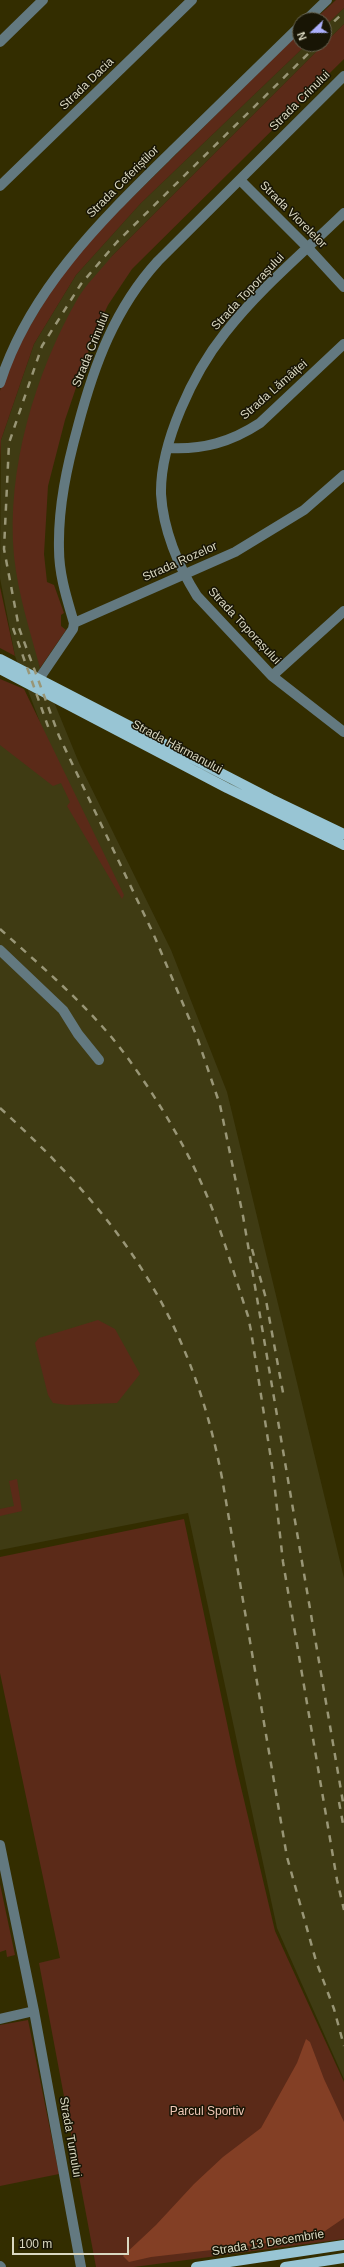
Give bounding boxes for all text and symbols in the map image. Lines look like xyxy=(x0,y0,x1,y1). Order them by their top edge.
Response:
north arrow xyxy=(292,12,332,52)
text: N xyxy=(295,30,309,42)
street label: Strada Dacia xyxy=(57,55,117,113)
street label: Strada Crinului xyxy=(267,68,333,134)
street label: Strada Ceferiștilor xyxy=(84,143,162,221)
street label: Strada Viorelelor xyxy=(256,178,330,252)
street label: Strada Toporașului xyxy=(209,250,287,334)
street label: Strada Crinului xyxy=(69,311,113,389)
street label: Strada Lămâiței xyxy=(238,357,310,423)
street label: Strada Rozelor xyxy=(141,539,219,585)
street label: Strada Toporașului xyxy=(205,584,283,668)
street label: Strada Hărmanului xyxy=(129,717,225,777)
street label: Strada Turnului xyxy=(56,2096,84,2178)
park label: Parcul Sportiv xyxy=(170,2105,244,2119)
street label: Strada 13 Decembrie xyxy=(211,2227,325,2259)
scale bar xyxy=(14,2229,131,2255)
text: 100 m xyxy=(19,2237,52,2251)

